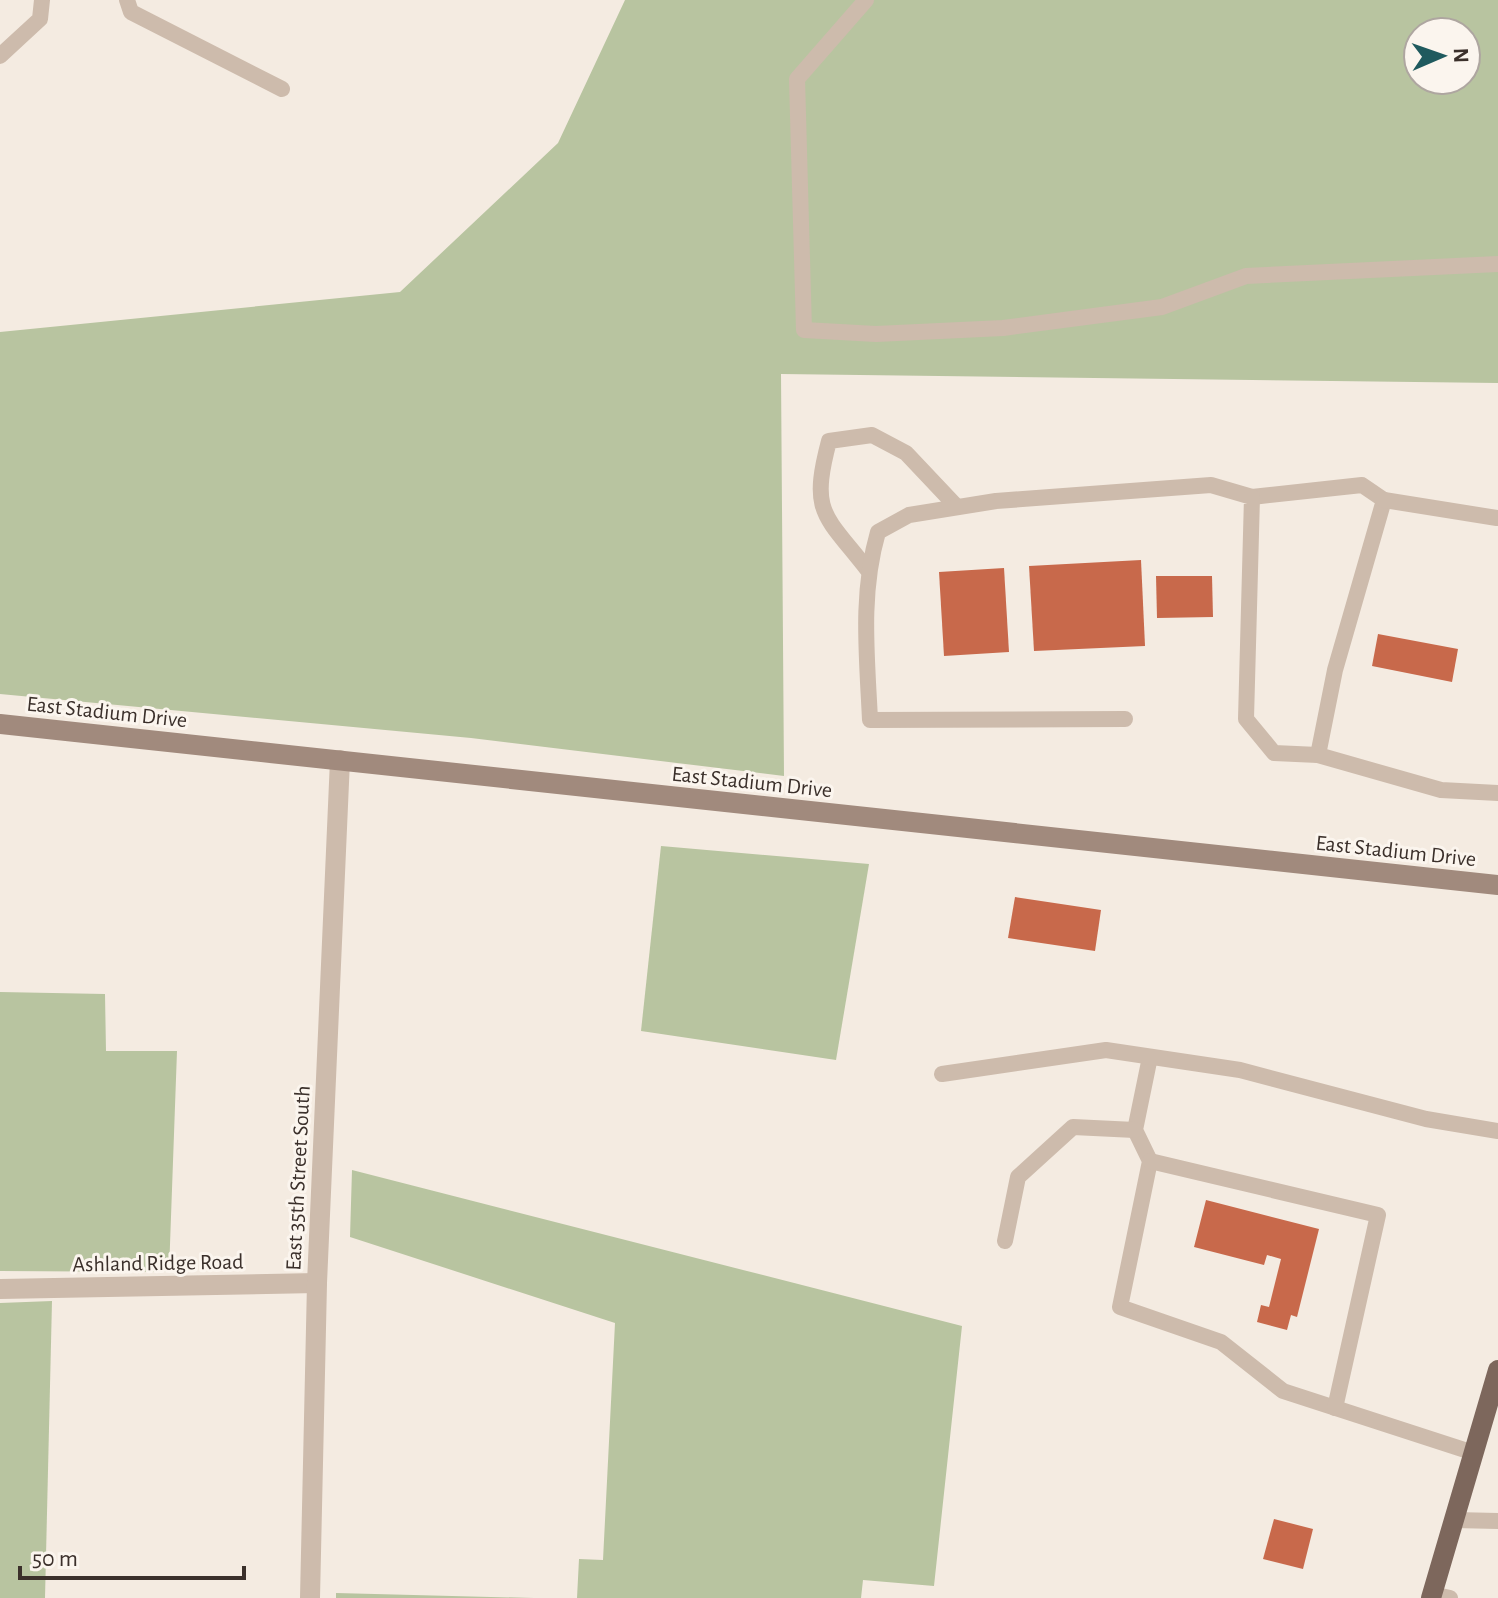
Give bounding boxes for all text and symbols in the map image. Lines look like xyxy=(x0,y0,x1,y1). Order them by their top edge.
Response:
north arrow xyxy=(1402,16,1482,96)
text: N xyxy=(1450,47,1472,63)
street label: East Stadium Drive xyxy=(26,693,188,731)
street label: East Stadium Drive xyxy=(671,763,833,801)
street label: East Stadium Drive xyxy=(1315,832,1477,870)
street label: East 35th Street South xyxy=(282,1085,314,1271)
street label: Ashland Ridge Road xyxy=(72,1251,244,1275)
scale bar xyxy=(20,1530,244,1580)
text: 50 m xyxy=(32,1547,78,1571)

